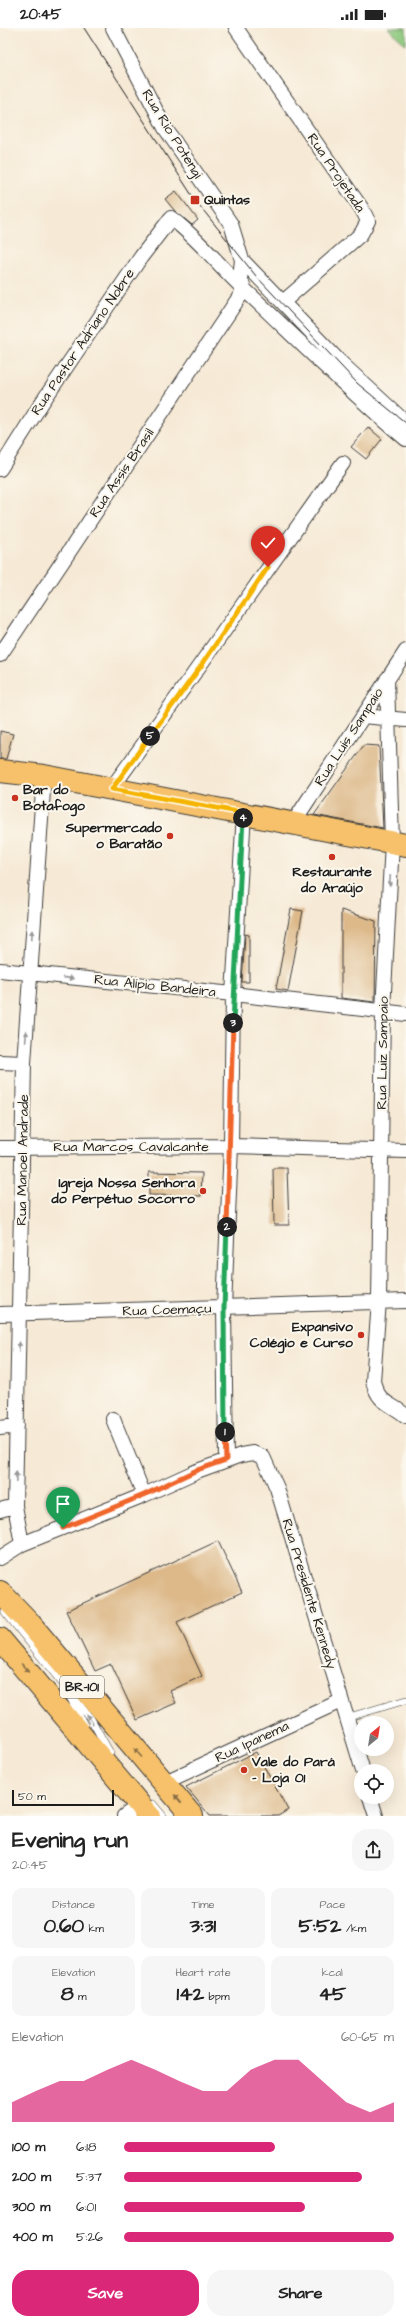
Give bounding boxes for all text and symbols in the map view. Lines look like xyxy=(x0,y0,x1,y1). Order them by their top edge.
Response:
text: 20:45 xyxy=(20,4,61,25)
street label: Rua Rio Potengi xyxy=(137,86,207,182)
street label: Rua Projetada xyxy=(302,129,370,217)
place label: Quintas xyxy=(204,190,250,210)
marker: Quintas xyxy=(189,194,201,206)
street label: Rua Pastor Adriano Nobre xyxy=(26,264,140,419)
street label: Rua Assis Brasil xyxy=(85,424,159,522)
pin xyxy=(251,526,285,567)
icon: check xyxy=(257,532,279,554)
street label: Rua Luís Sampaio xyxy=(310,684,388,790)
pin: 5 xyxy=(140,726,160,746)
text: 5 xyxy=(146,728,154,743)
place label: Bar do Botafogo xyxy=(23,780,85,817)
marker: Bar do Botafogo xyxy=(10,793,20,803)
pin: 4 xyxy=(233,808,253,828)
text: 4 xyxy=(239,810,247,825)
place label: Supermercado o Baratão xyxy=(65,818,162,854)
marker: Supermercado o Baratão xyxy=(165,831,175,841)
marker: Restaurante do Araújo xyxy=(327,852,337,862)
place label: Restaurante do Araújo xyxy=(292,862,372,898)
one-way arrow xyxy=(387,875,393,888)
one-way arrow xyxy=(28,929,35,941)
street label: Rua Alípio Bandeira xyxy=(93,970,217,1002)
one-way arrow xyxy=(62,974,74,981)
street label: Rua Luiz Sampaio xyxy=(372,996,394,1110)
pin: 3 xyxy=(223,1013,243,1033)
text: 3 xyxy=(230,1015,236,1030)
one-way arrow xyxy=(23,1029,29,1042)
street label: Rua Manoel Andrade xyxy=(12,1094,34,1226)
street label: Rua Marcos Cavalcante xyxy=(53,1137,209,1157)
place label: Igreja Nossa Senhora do Perpétuo Socorro xyxy=(51,1173,196,1209)
marker: Igreja Nossa Senhora do Perpétuo Socorro xyxy=(198,1186,208,1196)
pin: 2 xyxy=(217,1217,237,1237)
text: 2 xyxy=(224,1219,230,1234)
street label: Rua Coemaçu xyxy=(122,1298,212,1322)
place label: Expansivo Colégio e Curso xyxy=(250,1317,353,1354)
marker: Expansivo Colégio e Curso xyxy=(356,1330,366,1340)
one-way arrow xyxy=(16,1340,22,1353)
pin: 1 xyxy=(215,1422,235,1442)
text: 1 xyxy=(224,1424,226,1439)
one-way arrow xyxy=(13,1470,19,1483)
pin xyxy=(46,1487,80,1528)
icon: arrive xyxy=(52,1493,74,1515)
street label: Rua Presidente Kennedy xyxy=(277,1516,341,1672)
one-way arrow xyxy=(21,1663,30,1674)
road number: BR-101 xyxy=(60,1676,104,1698)
one-way arrow xyxy=(87,1713,94,1725)
street label: Rua Ipanema xyxy=(212,1716,292,1768)
north arrow xyxy=(354,1716,394,1756)
map controls xyxy=(354,1716,394,1804)
one-way arrow xyxy=(133,1748,142,1758)
place label: Vale do Pará - Loja 01 xyxy=(251,1752,336,1788)
button: locate xyxy=(354,1764,394,1804)
marker: Vale do Pará - Loja 01 xyxy=(239,1765,249,1775)
scale bar xyxy=(12,1788,114,1807)
text: 50 m xyxy=(18,1789,46,1804)
one-way arrow xyxy=(173,1794,182,1805)
text: Evening run xyxy=(12,1825,128,1856)
button: share xyxy=(352,1829,394,1871)
text: 20:45 xyxy=(12,1856,48,1874)
text: Distance xyxy=(52,1897,95,1912)
text: Time xyxy=(191,1897,215,1912)
text: Pace xyxy=(320,1897,345,1912)
text: 0.60 xyxy=(44,1912,84,1940)
text: 3:31 xyxy=(190,1912,216,1940)
text: 5:52 xyxy=(298,1912,342,1940)
text: km xyxy=(84,1921,104,1936)
text: /km xyxy=(342,1921,366,1936)
text: Elevation xyxy=(52,1965,95,1980)
text: Heart rate xyxy=(175,1965,231,1980)
text: kcal xyxy=(322,1965,343,1980)
text: 8 xyxy=(61,1980,74,2008)
text: 142 xyxy=(177,1980,204,2008)
text: 45 xyxy=(318,1980,346,2008)
text: m xyxy=(74,1989,87,2004)
text: bpm xyxy=(204,1989,229,2004)
text: Elevation xyxy=(12,2028,63,2046)
text: 60–65 m xyxy=(341,2028,394,2046)
text: 100 m xyxy=(12,2138,45,2156)
text: 6:18 xyxy=(76,2138,96,2156)
text: 200 m xyxy=(12,2168,51,2186)
text: 5:37 xyxy=(76,2168,102,2186)
text: 300 m xyxy=(12,2198,50,2216)
text: 6:01 xyxy=(76,2198,96,2216)
text: 400 m xyxy=(12,2228,53,2246)
text: 5:26 xyxy=(76,2228,103,2246)
button: Save xyxy=(12,2270,199,2316)
button: Share xyxy=(207,2270,394,2316)

